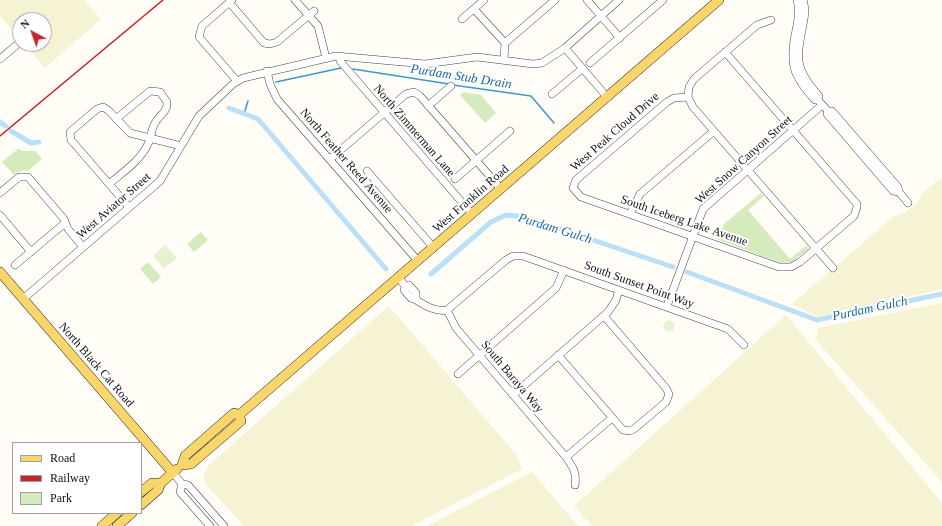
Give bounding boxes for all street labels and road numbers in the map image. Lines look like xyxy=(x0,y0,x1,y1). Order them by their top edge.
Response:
street label: North Zimmerman Lane xyxy=(370,82,458,180)
street label: West Peak Cloud Drive xyxy=(568,90,662,174)
street label: North Feather Reed Avenue xyxy=(297,106,395,216)
street label: West Snow Canyon Street xyxy=(693,113,795,207)
street label: West Franklin Road xyxy=(430,162,512,236)
street label: West Aviator Street xyxy=(74,170,154,242)
street label: South Iceberg Lake Avenue xyxy=(619,193,749,249)
street label: South Sunset Point Way xyxy=(582,258,696,312)
street label: North Black Cat Road xyxy=(55,320,137,410)
street label: South Baraya Way xyxy=(478,338,546,416)

